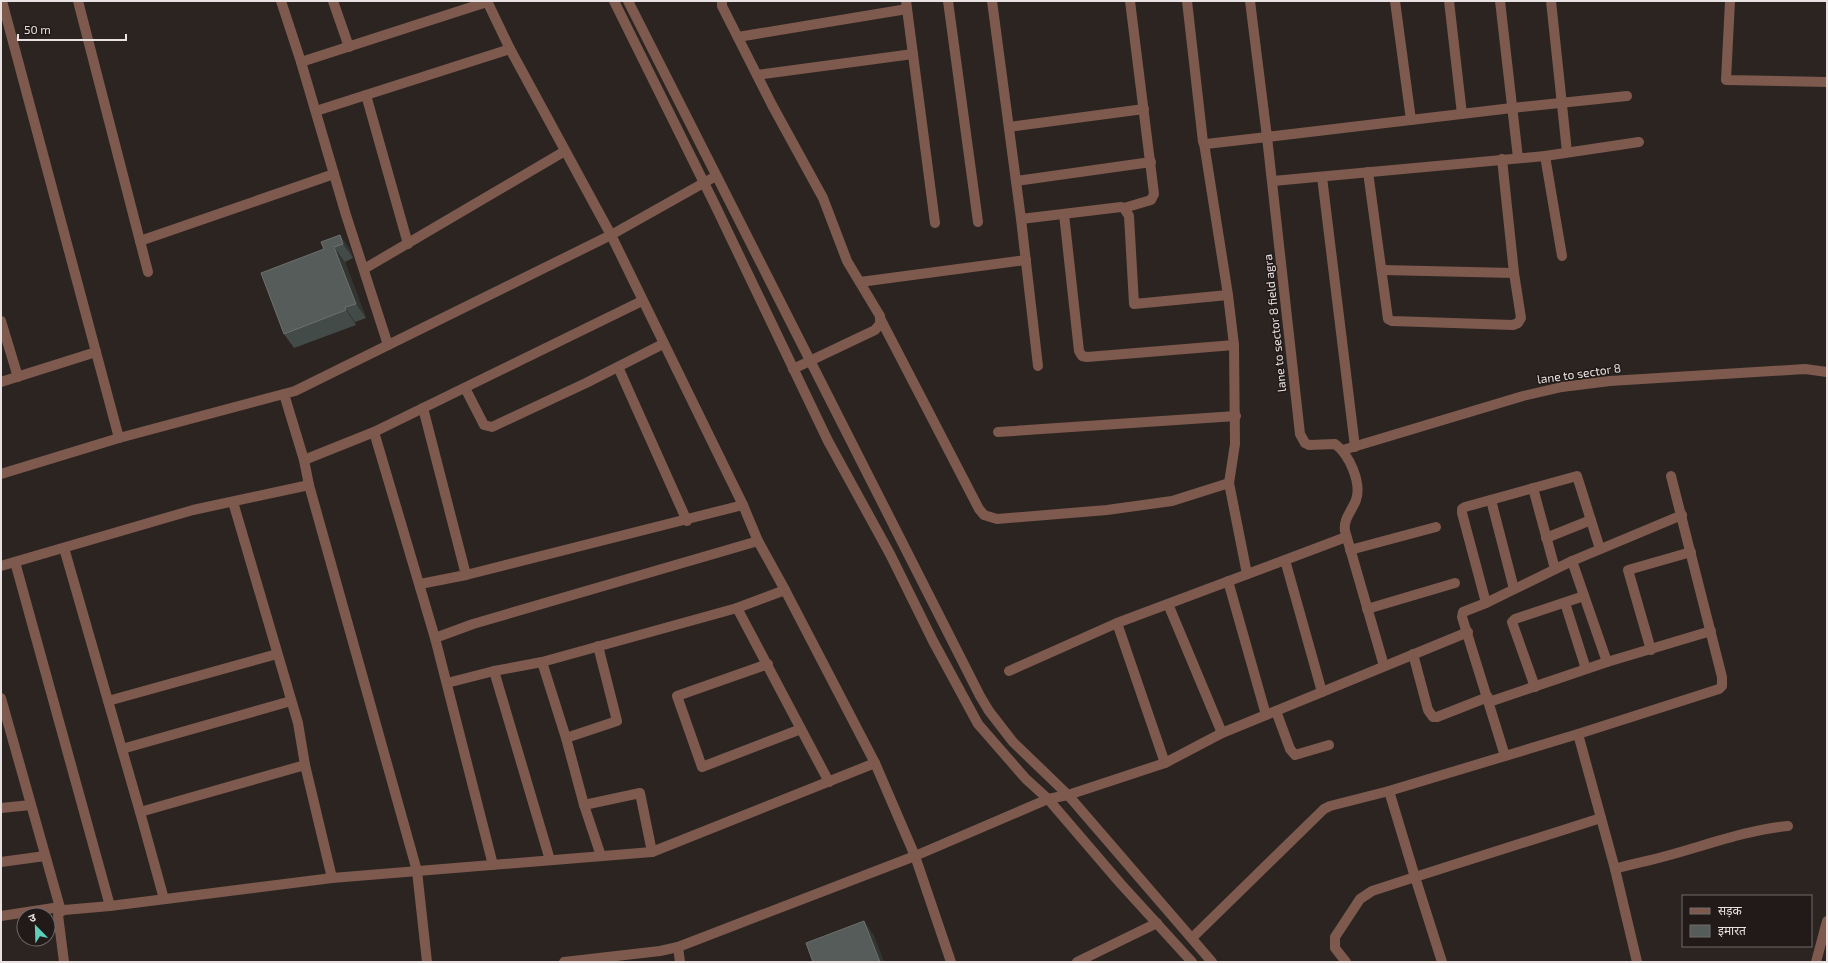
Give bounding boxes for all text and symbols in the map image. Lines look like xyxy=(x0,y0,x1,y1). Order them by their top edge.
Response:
scale bar xyxy=(18,16,126,42)
text: 50 m xyxy=(24,22,51,36)
street label: lane to sector 8 field agra xyxy=(1260,254,1288,393)
street label: lane to sector 8 xyxy=(1536,360,1622,386)
legend xyxy=(1682,895,1812,947)
text: सड़क xyxy=(1718,903,1743,918)
north arrow xyxy=(16,907,56,947)
text: उ xyxy=(26,910,38,925)
text: इमारत xyxy=(1718,923,1747,938)

